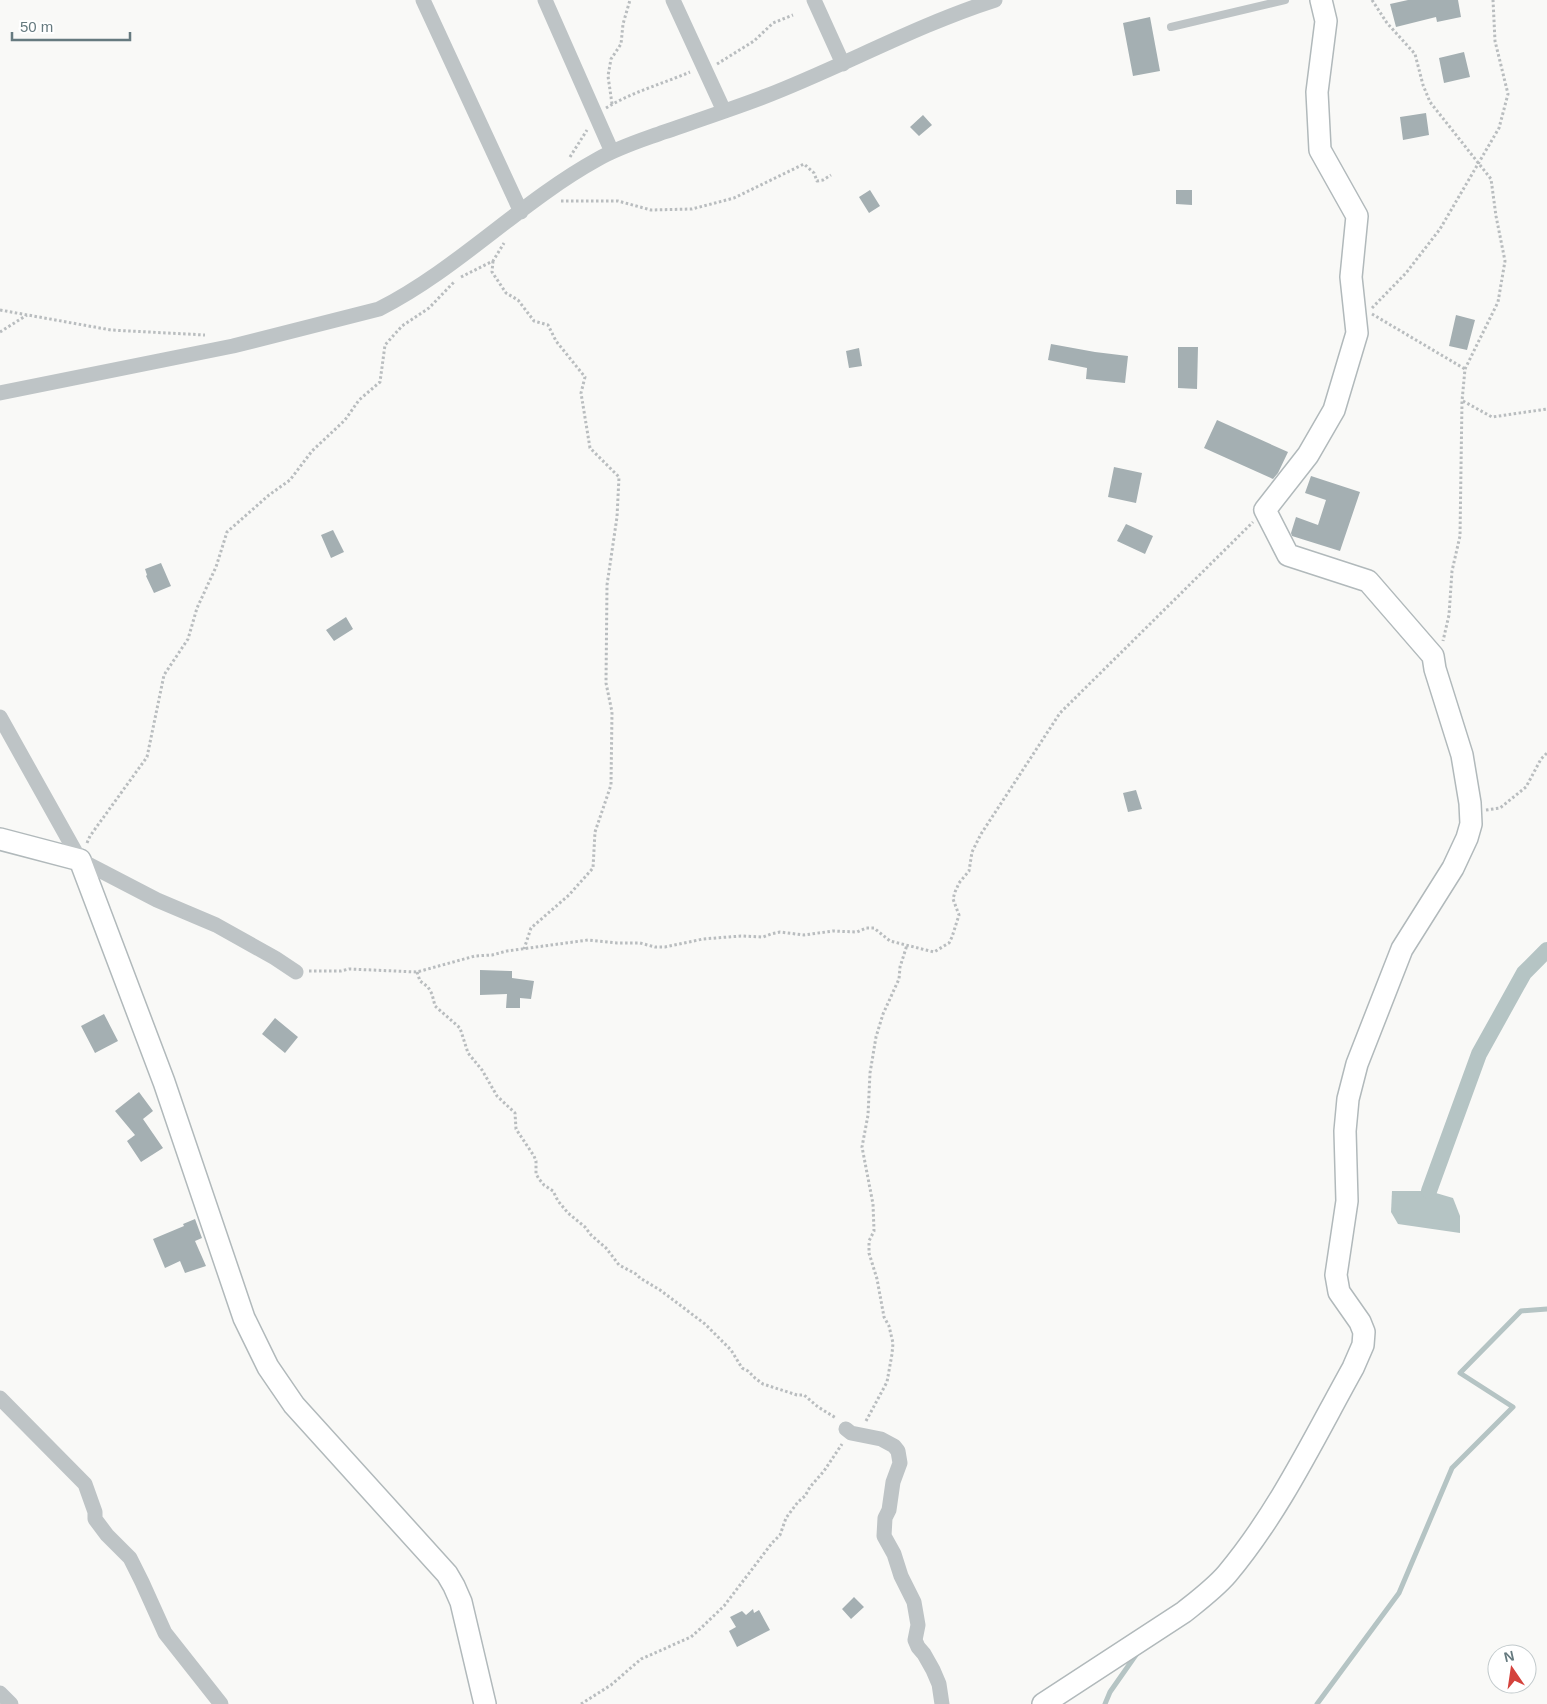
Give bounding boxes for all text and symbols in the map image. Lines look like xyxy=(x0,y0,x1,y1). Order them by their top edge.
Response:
scale bar xyxy=(12,10,130,42)
text: 50 m xyxy=(20,18,53,35)
north arrow xyxy=(1487,1644,1537,1694)
text: N xyxy=(1502,1647,1516,1665)

